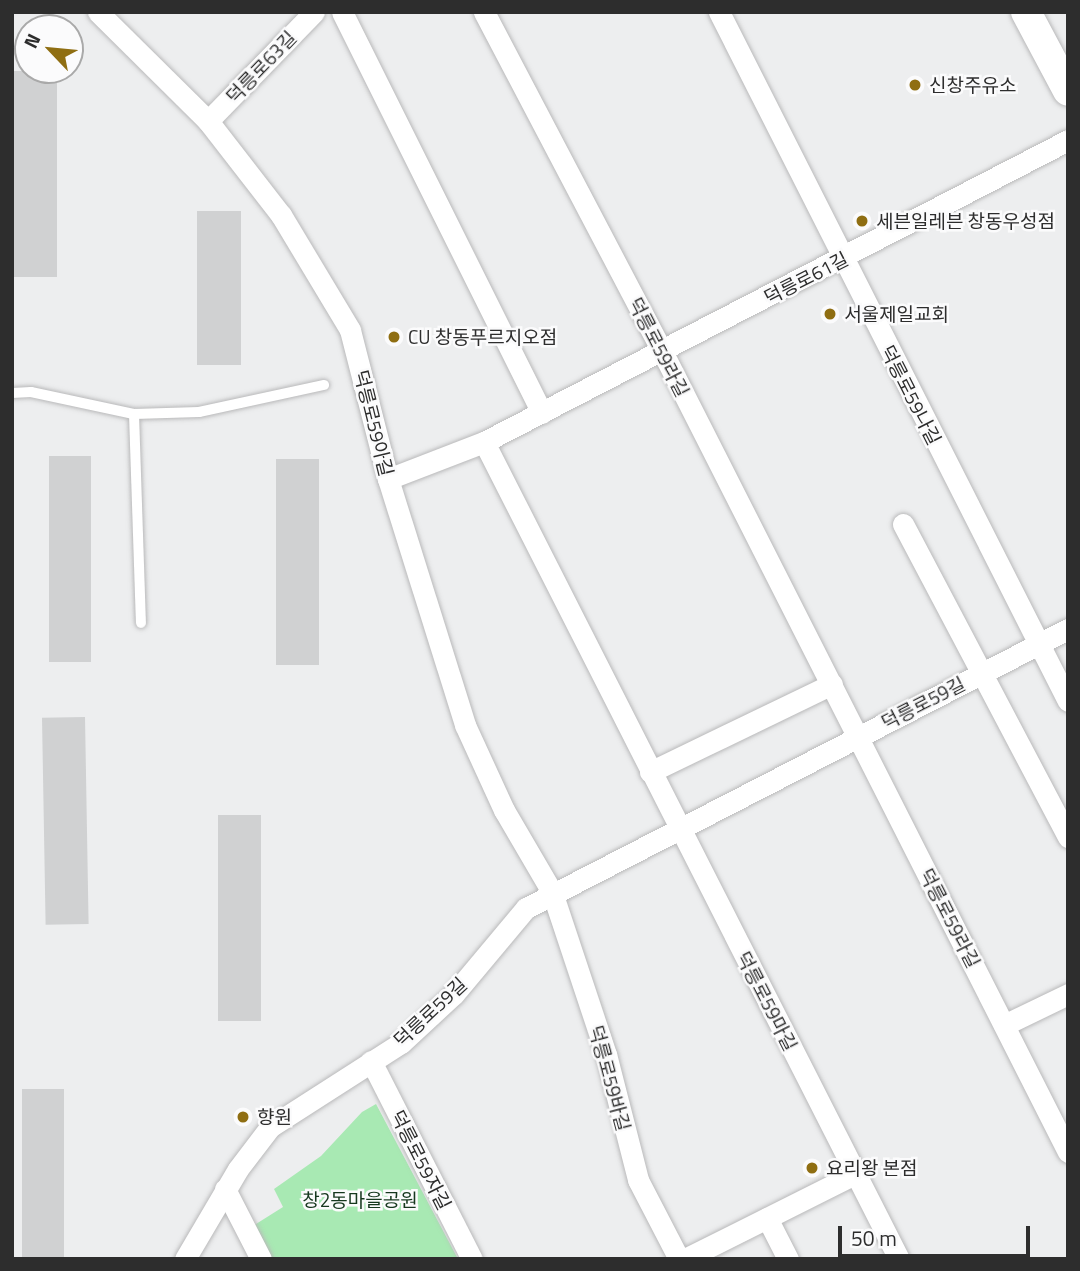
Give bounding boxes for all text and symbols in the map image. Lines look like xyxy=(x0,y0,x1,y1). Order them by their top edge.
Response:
north arrow xyxy=(14,14,84,84)
street label: 덕릉로63길 xyxy=(221,26,301,108)
text: N xyxy=(16,28,47,53)
place label: 신창주유소 xyxy=(929,74,1016,96)
marker: 신창주유소 xyxy=(907,77,923,93)
place label: 세븐일레븐 창동우성점 xyxy=(876,210,1055,232)
marker: 세븐일레븐 창동우성점 xyxy=(854,213,870,229)
street label: 덕릉로61길 xyxy=(760,247,852,309)
street label: 덕릉로59라길 xyxy=(624,293,694,401)
place label: 서울제일교회 xyxy=(844,303,949,325)
marker: 서울제일교회 xyxy=(822,306,838,322)
place label: CU 창동푸르지오점 xyxy=(408,326,557,348)
marker: CU 창동푸르지오점 xyxy=(386,329,402,345)
street label: 덕릉로59나길 xyxy=(876,341,946,449)
street label: 덕릉로59아길 xyxy=(350,368,398,478)
street label: 덕릉로59길 xyxy=(877,672,969,734)
street label: 덕릉로59라길 xyxy=(915,864,985,972)
street label: 덕릉로59마길 xyxy=(732,947,802,1055)
street label: 덕릉로59길 xyxy=(389,973,471,1051)
street label: 덕릉로59바길 xyxy=(585,1023,635,1133)
place label: 향원 xyxy=(257,1106,292,1128)
street label: 덕릉로59자길 xyxy=(386,1106,456,1214)
marker: 향원 xyxy=(235,1109,251,1125)
place label: 요리왕 본점 xyxy=(826,1157,918,1179)
marker: 요리왕 본점 xyxy=(804,1160,820,1176)
park label: 창2동마을공원 xyxy=(302,1189,418,1211)
scale bar xyxy=(842,1212,1034,1256)
text: 50 m xyxy=(851,1222,897,1254)

